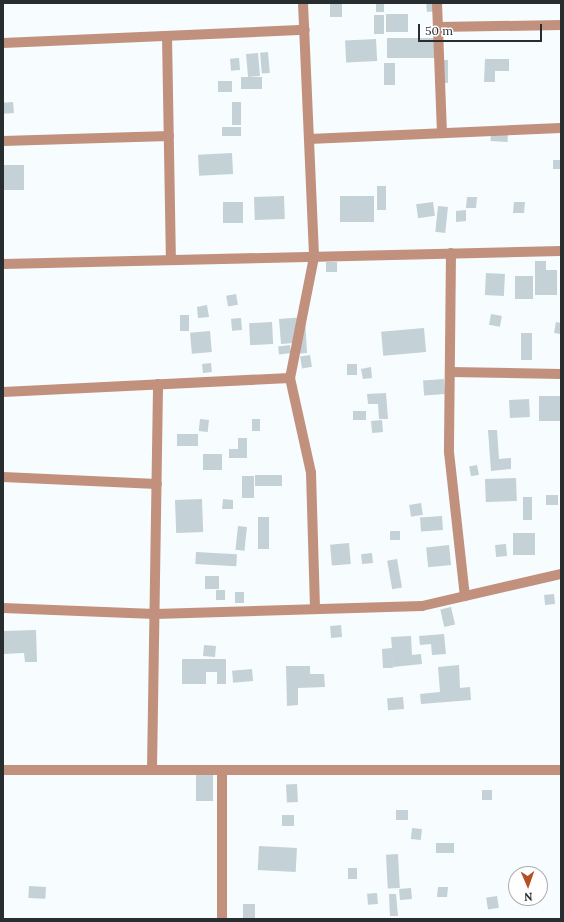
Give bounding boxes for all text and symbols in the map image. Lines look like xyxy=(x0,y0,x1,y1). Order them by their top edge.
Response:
scale bar xyxy=(420,16,544,42)
text: 50 m xyxy=(425,23,453,38)
north arrow xyxy=(508,866,548,906)
text: N xyxy=(524,890,533,904)

